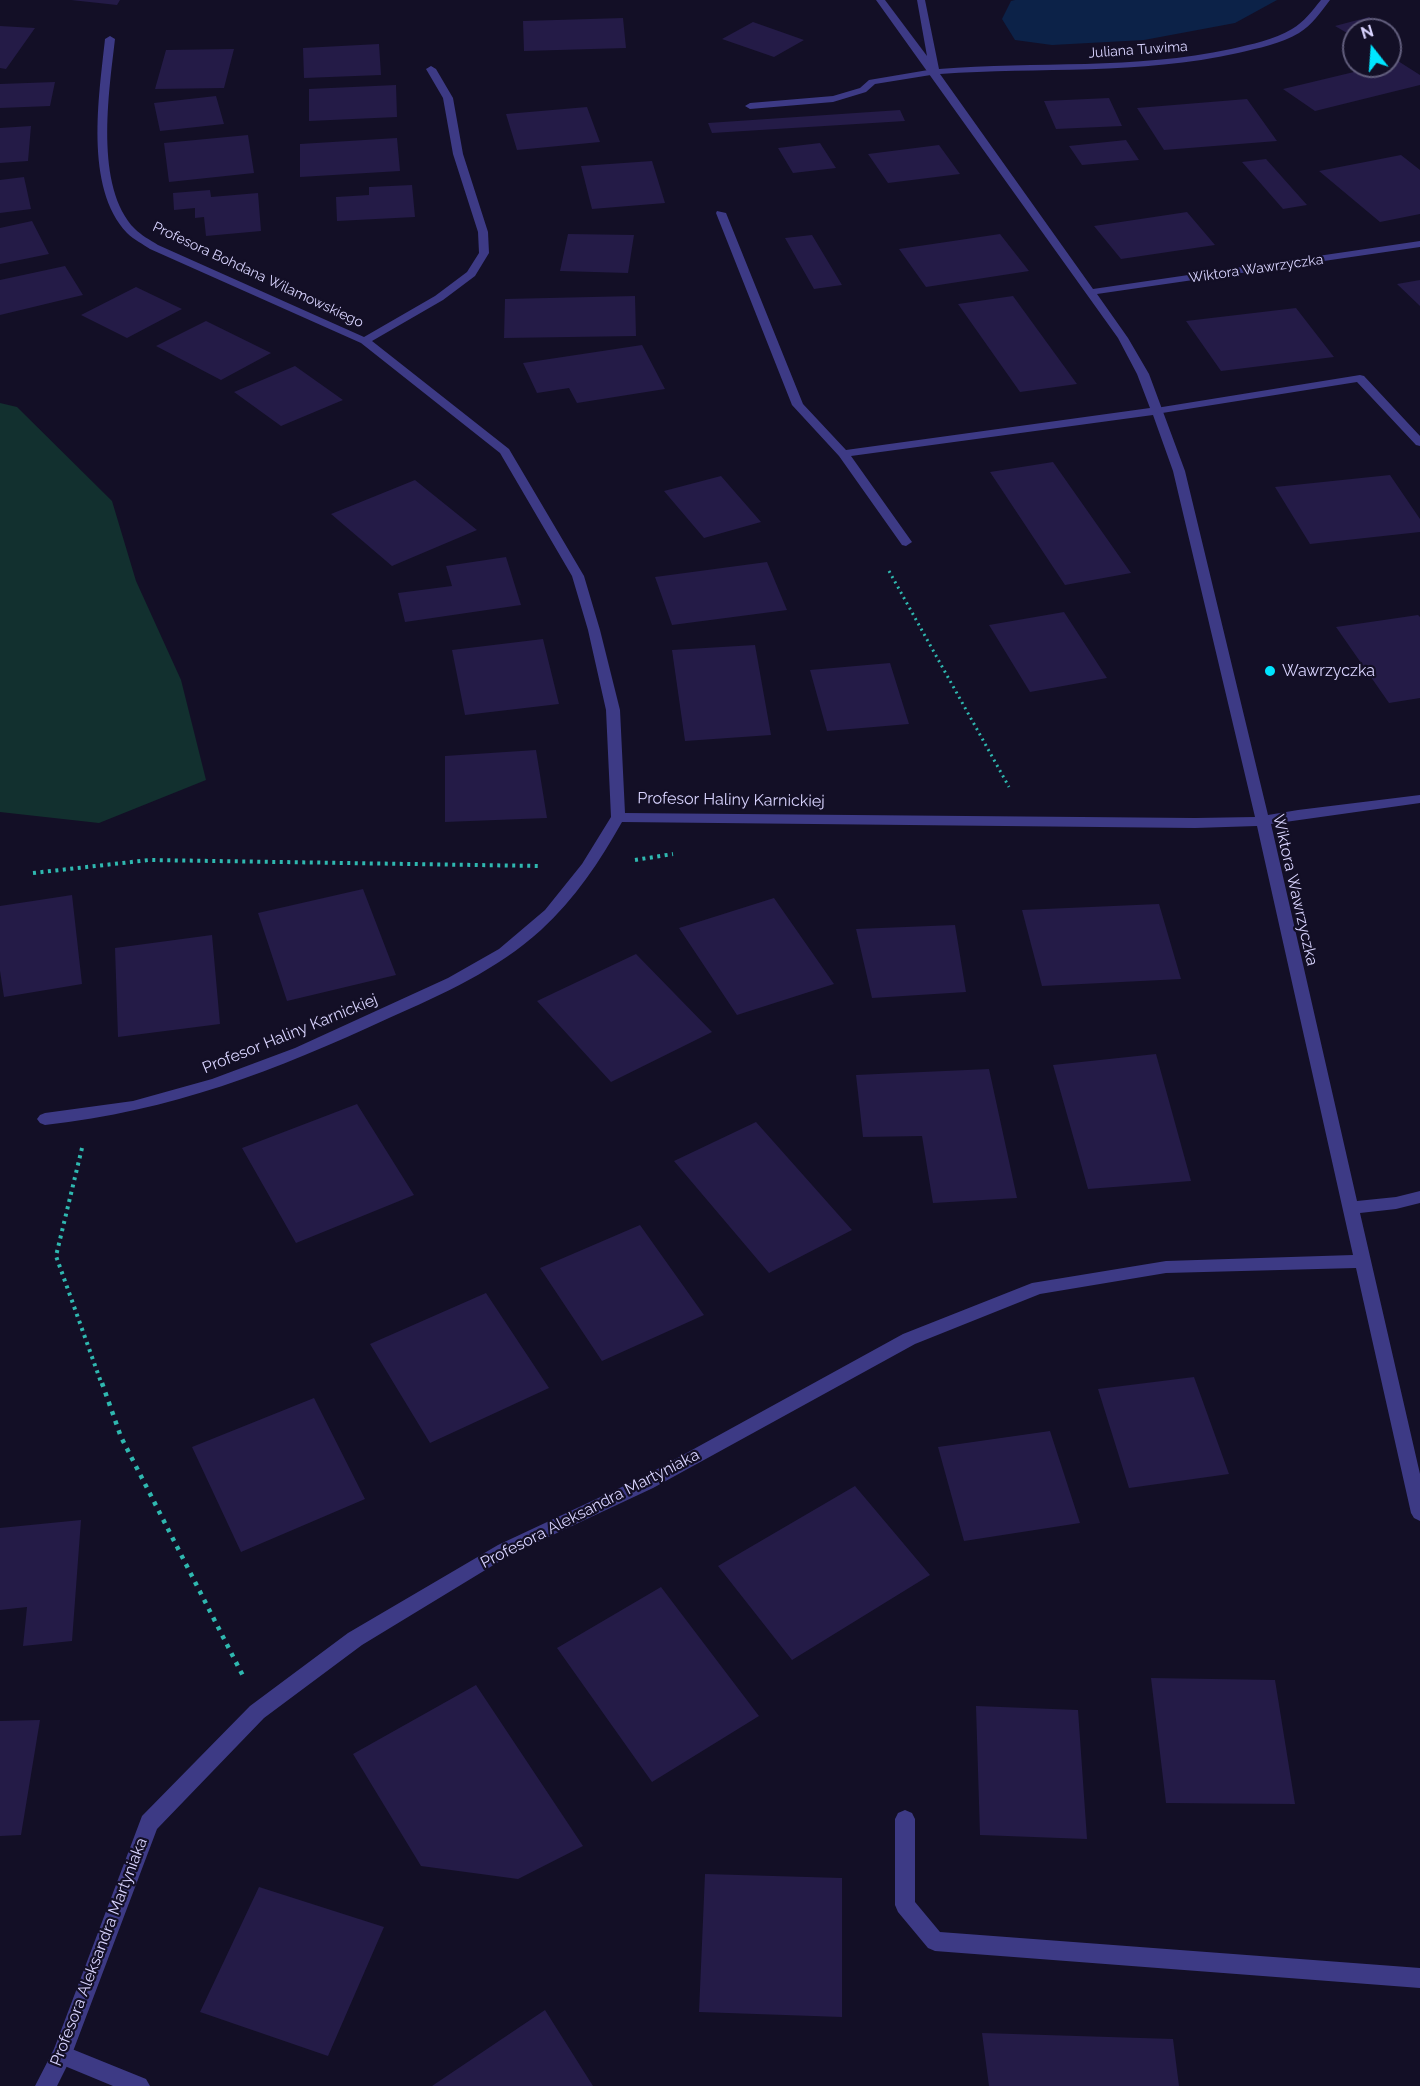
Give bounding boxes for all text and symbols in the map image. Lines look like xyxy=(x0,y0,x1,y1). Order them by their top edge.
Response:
north arrow xyxy=(1342,18,1402,78)
text: N xyxy=(1359,21,1376,43)
street label: Juliana Tuwima xyxy=(1088,38,1188,62)
street label: Profesora Bohdana Wilamowskiego xyxy=(150,219,366,331)
street label: Wiktora Wawrzyczka xyxy=(1188,251,1324,287)
place label: Wawrzyczka xyxy=(1282,661,1375,681)
marker: Wawrzyczka xyxy=(1263,664,1277,678)
street label: Profesor Haliny Karnickiej xyxy=(637,789,825,811)
street label: Wiktora Wawrzyczka xyxy=(1268,812,1322,968)
street label: Profesor Haliny Karnickiej xyxy=(200,990,380,1078)
street label: Profesora Aleksandra Martyniaka xyxy=(477,1445,703,1573)
street label: Profesora Aleksandra Martyniaka xyxy=(47,1835,151,2069)

